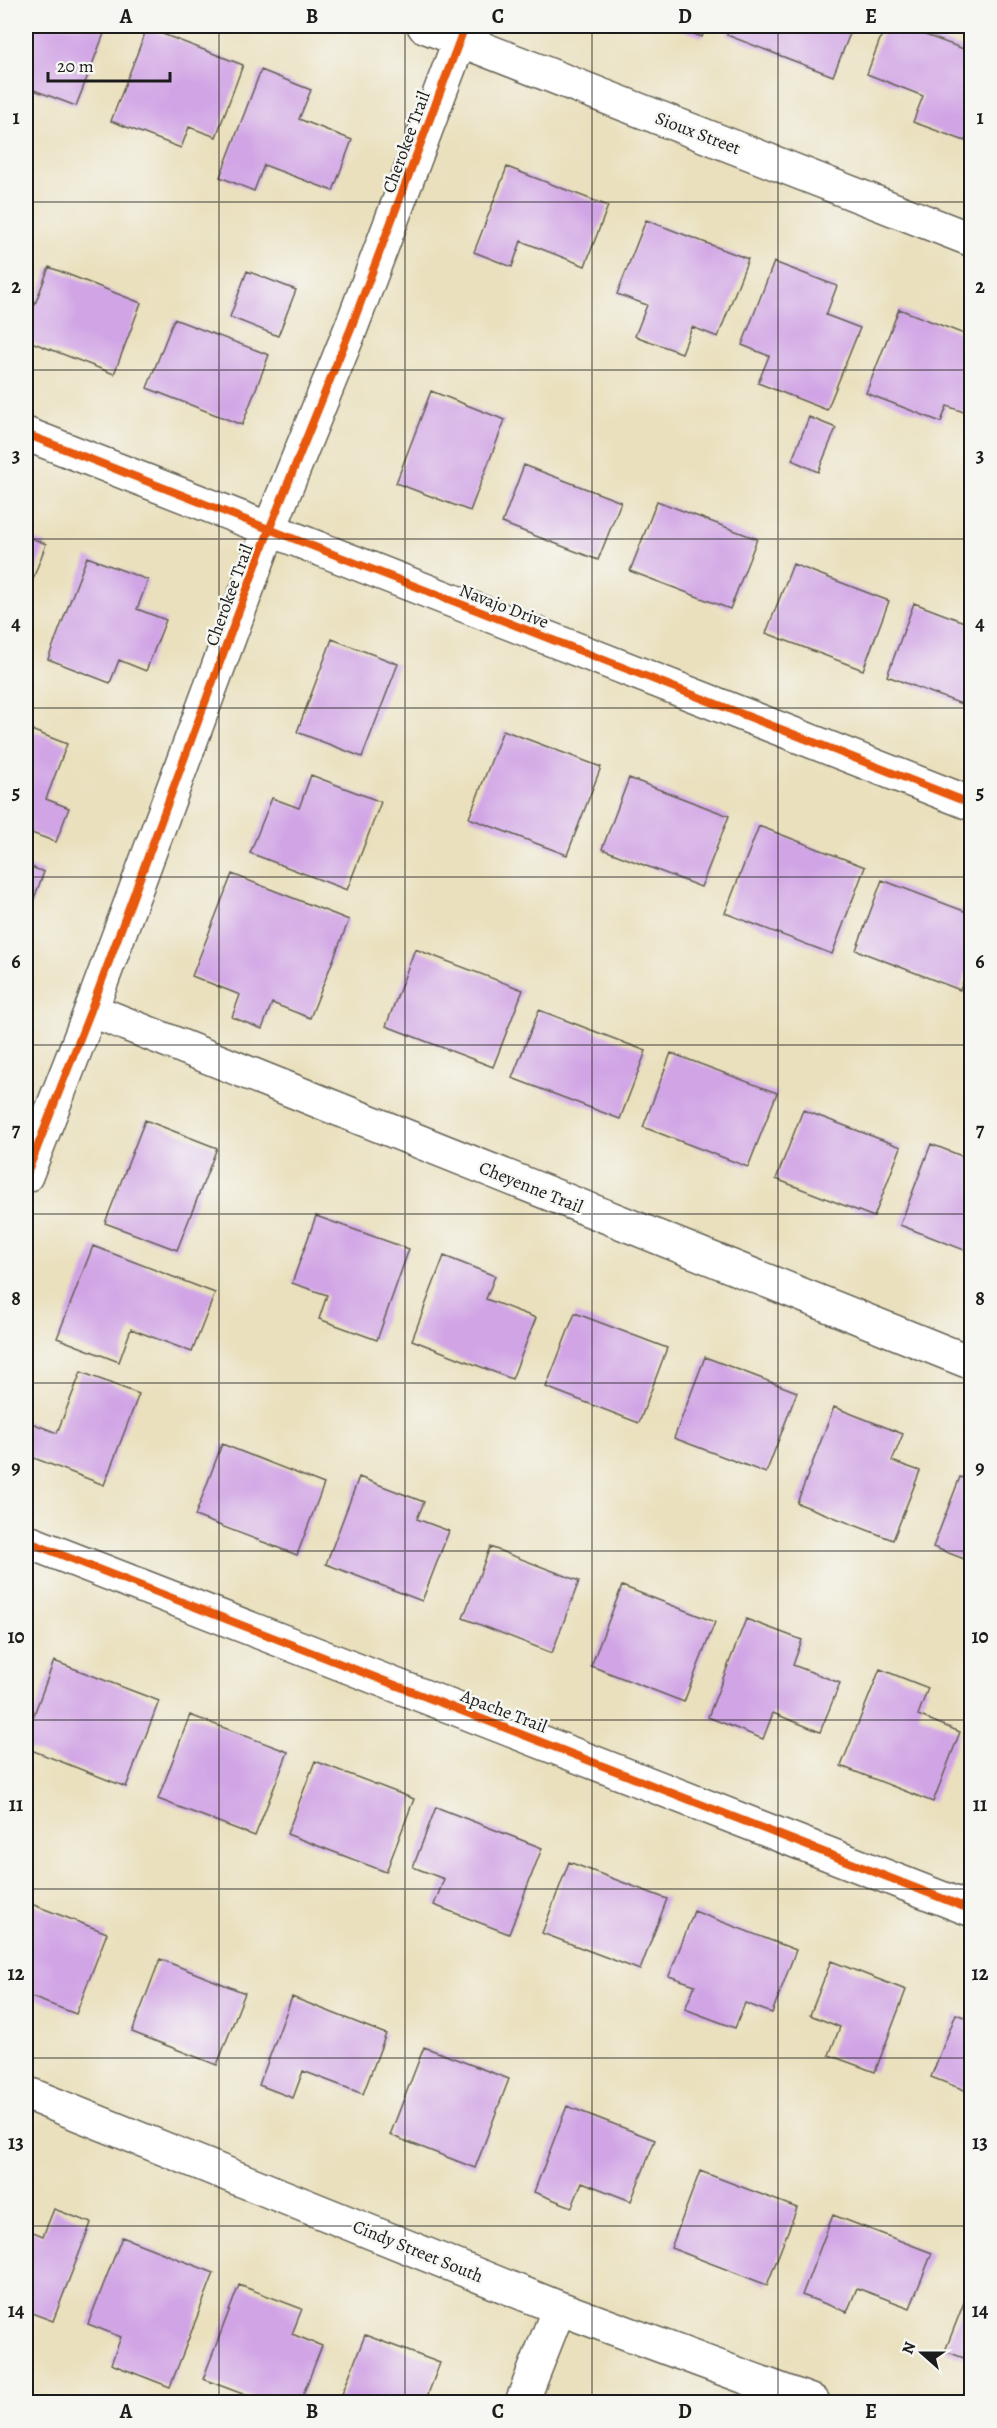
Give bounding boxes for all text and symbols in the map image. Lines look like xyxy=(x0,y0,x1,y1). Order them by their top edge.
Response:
text: A xyxy=(119,3,133,30)
text: B xyxy=(306,3,318,30)
text: C xyxy=(492,3,504,30)
text: D xyxy=(678,3,692,30)
text: E xyxy=(865,3,877,30)
scale bar xyxy=(48,45,170,83)
text: 20 m xyxy=(57,54,94,78)
street label: Cherokee Trail xyxy=(376,87,436,196)
text: 1 xyxy=(12,104,20,131)
text: 1 xyxy=(976,104,984,131)
street label: Sioux Street xyxy=(652,106,744,160)
text: 2 xyxy=(11,273,21,300)
text: 2 xyxy=(975,273,985,300)
text: 3 xyxy=(12,442,20,469)
text: 3 xyxy=(976,442,984,469)
street label: Cherokee Trail xyxy=(199,540,259,649)
street label: Navajo Drive xyxy=(456,578,552,634)
text: 4 xyxy=(11,610,21,637)
text: 4 xyxy=(975,610,985,637)
text: 5 xyxy=(12,779,20,806)
text: 5 xyxy=(976,779,984,806)
text: 6 xyxy=(11,948,21,975)
text: 6 xyxy=(975,948,985,975)
text: 7 xyxy=(12,1116,21,1143)
text: 7 xyxy=(976,1116,985,1143)
street label: Cheyenne Trail xyxy=(476,1155,587,1219)
text: 8 xyxy=(11,1285,21,1312)
text: 8 xyxy=(975,1285,985,1312)
text: 9 xyxy=(11,1454,21,1481)
text: 9 xyxy=(975,1454,985,1481)
text: 10 xyxy=(7,1623,25,1650)
text: 10 xyxy=(971,1623,989,1650)
street label: Apache Trail xyxy=(456,1683,551,1739)
text: 11 xyxy=(9,1791,23,1818)
text: 11 xyxy=(973,1791,987,1818)
text: 12 xyxy=(8,1960,25,1987)
text: 12 xyxy=(972,1960,989,1987)
text: 13 xyxy=(8,2129,24,2156)
text: 13 xyxy=(972,2129,988,2156)
street label: Cindy Street South xyxy=(349,2214,487,2288)
text: 14 xyxy=(8,2297,25,2324)
text: 14 xyxy=(972,2297,989,2324)
north arrow xyxy=(892,2323,952,2383)
text: N xyxy=(897,2338,921,2357)
text: A xyxy=(119,2398,133,2425)
text: B xyxy=(306,2398,318,2425)
text: C xyxy=(492,2398,504,2425)
text: D xyxy=(678,2398,692,2425)
text: E xyxy=(865,2398,877,2425)

